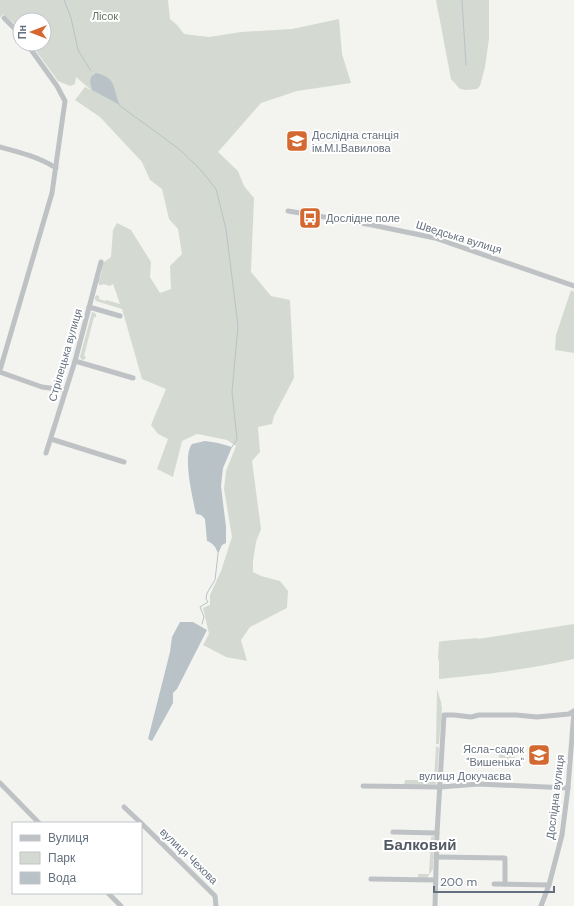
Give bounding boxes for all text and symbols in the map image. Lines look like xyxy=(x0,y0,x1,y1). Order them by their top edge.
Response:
park label: Лісок xyxy=(92,9,118,23)
north arrow xyxy=(12,12,52,52)
text: Пн xyxy=(15,25,29,39)
school or university icon: Дослідна станція ім.М.І.Вавилова xyxy=(284,128,310,154)
place label: Дослідна станція ім.М.І.Вавилова xyxy=(312,128,399,155)
bus stop icon: Дослідне поле xyxy=(297,205,323,231)
place label: Дослідне поле xyxy=(326,211,400,225)
street label: Шведська вулиця xyxy=(414,217,504,257)
street label: Стрілецька вулиця xyxy=(45,307,85,403)
place label: Ясла-садок "Вишенька" xyxy=(463,742,524,769)
school or university icon: Ясла-садок "Вишенька" xyxy=(526,742,552,768)
street label: Дослідна вулиця xyxy=(543,754,567,840)
street label: вулиця Докучаєва xyxy=(419,769,512,783)
legend xyxy=(12,822,142,894)
street label: вулиця Чехова xyxy=(157,825,222,888)
text: Вулиця xyxy=(48,830,89,846)
district label: Балковий xyxy=(384,835,456,855)
text: Парк xyxy=(48,850,76,866)
scale bar xyxy=(434,868,554,894)
text: Вода xyxy=(48,870,76,886)
text: 200 m xyxy=(440,874,477,890)

